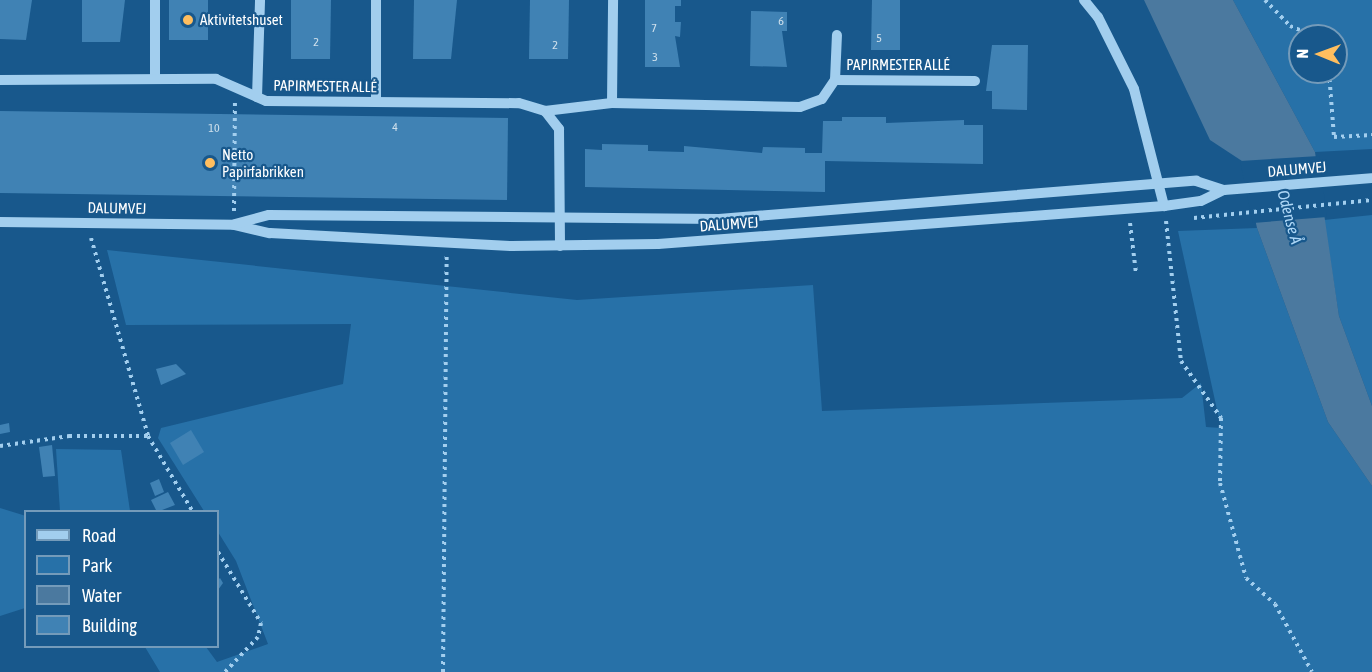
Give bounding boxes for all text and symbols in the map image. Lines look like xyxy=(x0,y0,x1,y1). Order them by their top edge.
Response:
place label: Aktivitetshuset xyxy=(200,11,283,29)
marker: Aktivitetshuset xyxy=(181,13,195,27)
house number: 6 xyxy=(778,15,784,29)
house number: 7 xyxy=(651,22,657,36)
north arrow xyxy=(1288,24,1348,84)
house number: 5 xyxy=(876,32,882,46)
house number: 2 xyxy=(313,36,319,50)
house number: 2 xyxy=(552,39,558,53)
text: N xyxy=(1293,49,1311,59)
house number: 3 xyxy=(652,51,658,65)
street label: PAPIRMESTER ALLÉ xyxy=(846,56,950,74)
street label: PAPIRMESTER ALLÉ xyxy=(273,76,377,96)
house number: 4 xyxy=(392,121,398,135)
house number: 10 xyxy=(208,122,220,136)
place label: Netto Papirfabrikken xyxy=(222,145,304,180)
marker: Netto Papirfabrikken xyxy=(203,156,217,170)
street label: DALUMVEJ xyxy=(1267,157,1327,181)
water label: Odense Å xyxy=(1274,188,1306,246)
street label: DALUMVEJ xyxy=(87,198,147,218)
street label: DALUMVEJ xyxy=(699,213,759,235)
legend xyxy=(24,510,219,648)
text: Road xyxy=(82,525,116,546)
text: Park xyxy=(82,555,112,576)
text: Water xyxy=(82,585,121,606)
text: Building xyxy=(82,615,137,636)

